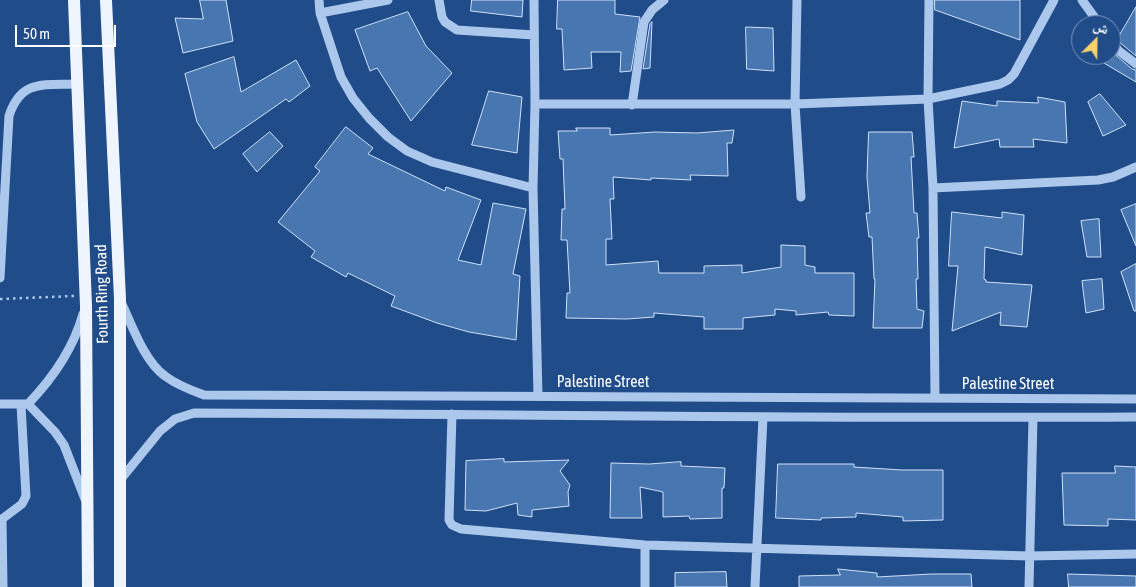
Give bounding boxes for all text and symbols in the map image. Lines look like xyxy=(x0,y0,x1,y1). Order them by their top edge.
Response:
scale bar xyxy=(18,15,119,47)
north arrow xyxy=(1071,15,1121,65)
text: ش xyxy=(1091,17,1111,37)
text: 50 m xyxy=(23,25,50,42)
street label: Fourth Ring Road xyxy=(92,244,112,344)
street label: Palestine Street xyxy=(557,372,649,392)
street label: Palestine Street xyxy=(962,374,1054,394)

